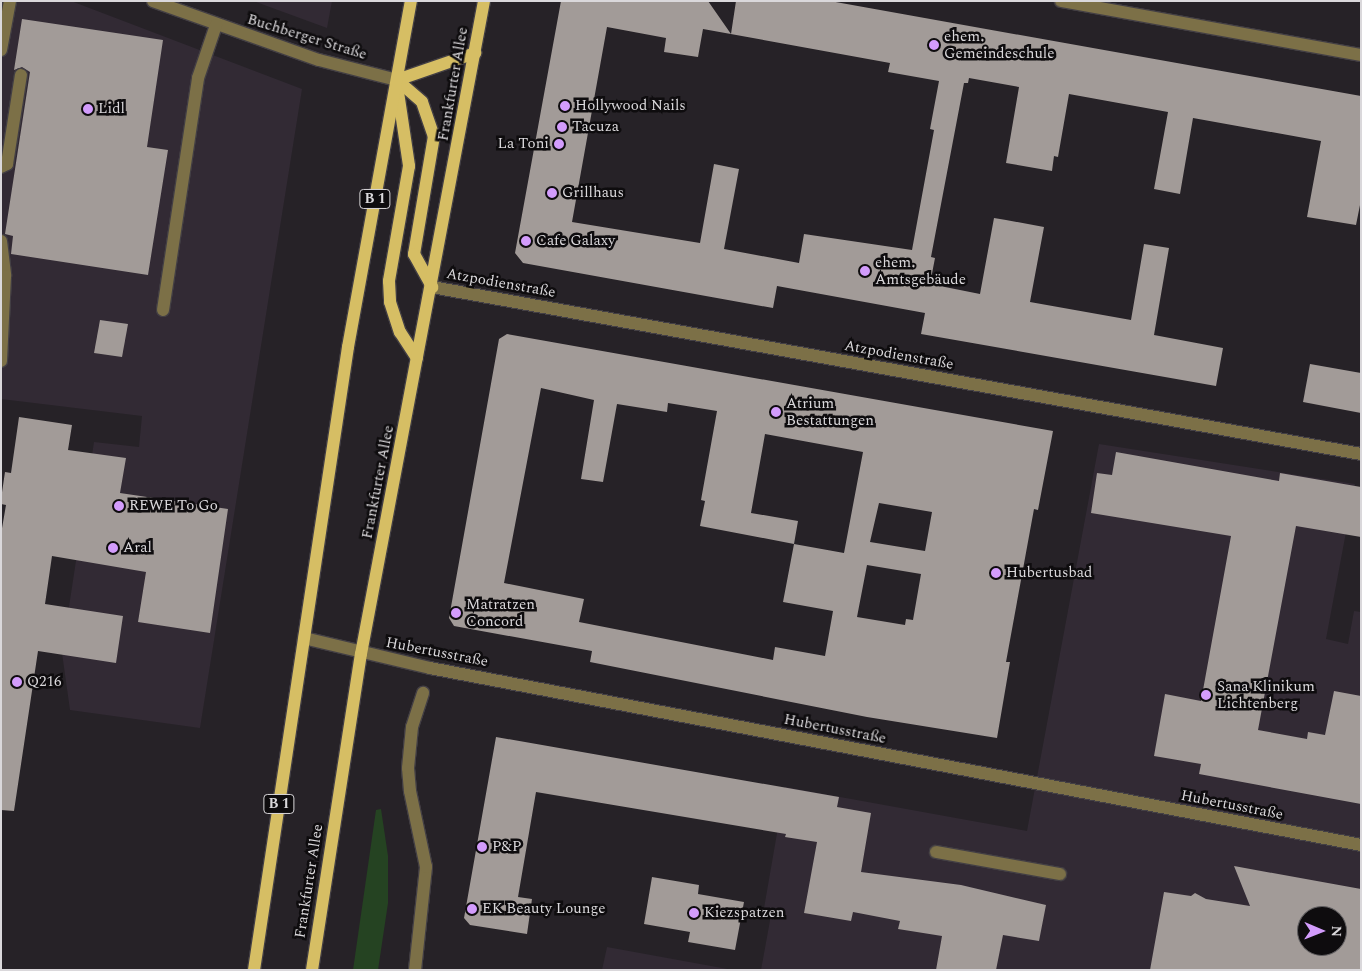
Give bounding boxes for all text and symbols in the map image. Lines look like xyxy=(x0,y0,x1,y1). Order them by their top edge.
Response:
street label: Buchberger Straße xyxy=(245,10,369,64)
street label: Frankfurter Allee xyxy=(434,26,472,142)
place label: ehem. Gemeindeschule xyxy=(944,27,1054,62)
marker: ehem. Gemeindeschule xyxy=(928,39,940,51)
place label: Hollywood Nails xyxy=(575,97,686,115)
place label: Lidl xyxy=(98,100,125,118)
marker: Hollywood Nails xyxy=(559,100,571,112)
marker: Lidl xyxy=(82,103,94,115)
place label: Tacuza xyxy=(572,118,619,136)
marker: Tacuza xyxy=(556,121,568,133)
place label: La Toni xyxy=(498,135,549,153)
marker: La Toni xyxy=(553,138,565,150)
place label: Grillhaus xyxy=(562,184,624,202)
marker: Grillhaus xyxy=(546,187,558,199)
road number: B 1 xyxy=(359,188,391,210)
place label: Cafe Galaxy xyxy=(536,232,615,250)
marker: Cafe Galaxy xyxy=(520,235,532,247)
place label: ehem. Amtsgebäude xyxy=(875,253,966,288)
street label: Atzpodienstraße xyxy=(445,265,557,301)
marker: ehem. Amtsgebäude xyxy=(859,265,871,277)
street label: Atzpodienstraße xyxy=(843,337,955,373)
place label: Atrium Bestattungen xyxy=(786,394,874,429)
marker: Atrium Bestattungen xyxy=(770,406,782,418)
street label: Frankfurter Allee xyxy=(358,424,398,540)
place label: REWE To Go xyxy=(129,497,218,515)
marker: REWE To Go xyxy=(113,500,125,512)
place label: Aral xyxy=(123,539,152,557)
marker: Aral xyxy=(107,542,119,554)
place label: Hubertusbad xyxy=(1006,564,1093,582)
marker: Hubertusbad xyxy=(990,567,1002,579)
place label: Matratzen Concord xyxy=(466,595,535,630)
marker: Matratzen Concord xyxy=(450,607,462,619)
street label: Hubertusstraße xyxy=(384,633,490,671)
place label: Q216 xyxy=(27,673,62,691)
marker: Q216 xyxy=(11,676,23,688)
place label: Sana Klinikum Lichtenberg xyxy=(1217,677,1315,712)
marker: Sana Klinikum Lichtenberg xyxy=(1199,688,1213,702)
street label: Hubertusstraße xyxy=(782,710,888,748)
street label: Hubertusstraße xyxy=(1179,786,1285,824)
road number: B 1 xyxy=(263,792,295,816)
street label: Frankfurter Allee xyxy=(291,823,327,939)
place label: P&P xyxy=(492,838,522,856)
marker: P&P xyxy=(476,841,488,853)
place label: EK Beauty Lounge xyxy=(482,900,606,918)
marker: EK Beauty Lounge xyxy=(466,903,478,915)
place label: Kiezspatzen xyxy=(704,904,785,922)
north arrow xyxy=(1297,906,1347,956)
marker: Kiezspatzen xyxy=(688,907,700,919)
text: N xyxy=(1326,925,1347,937)

